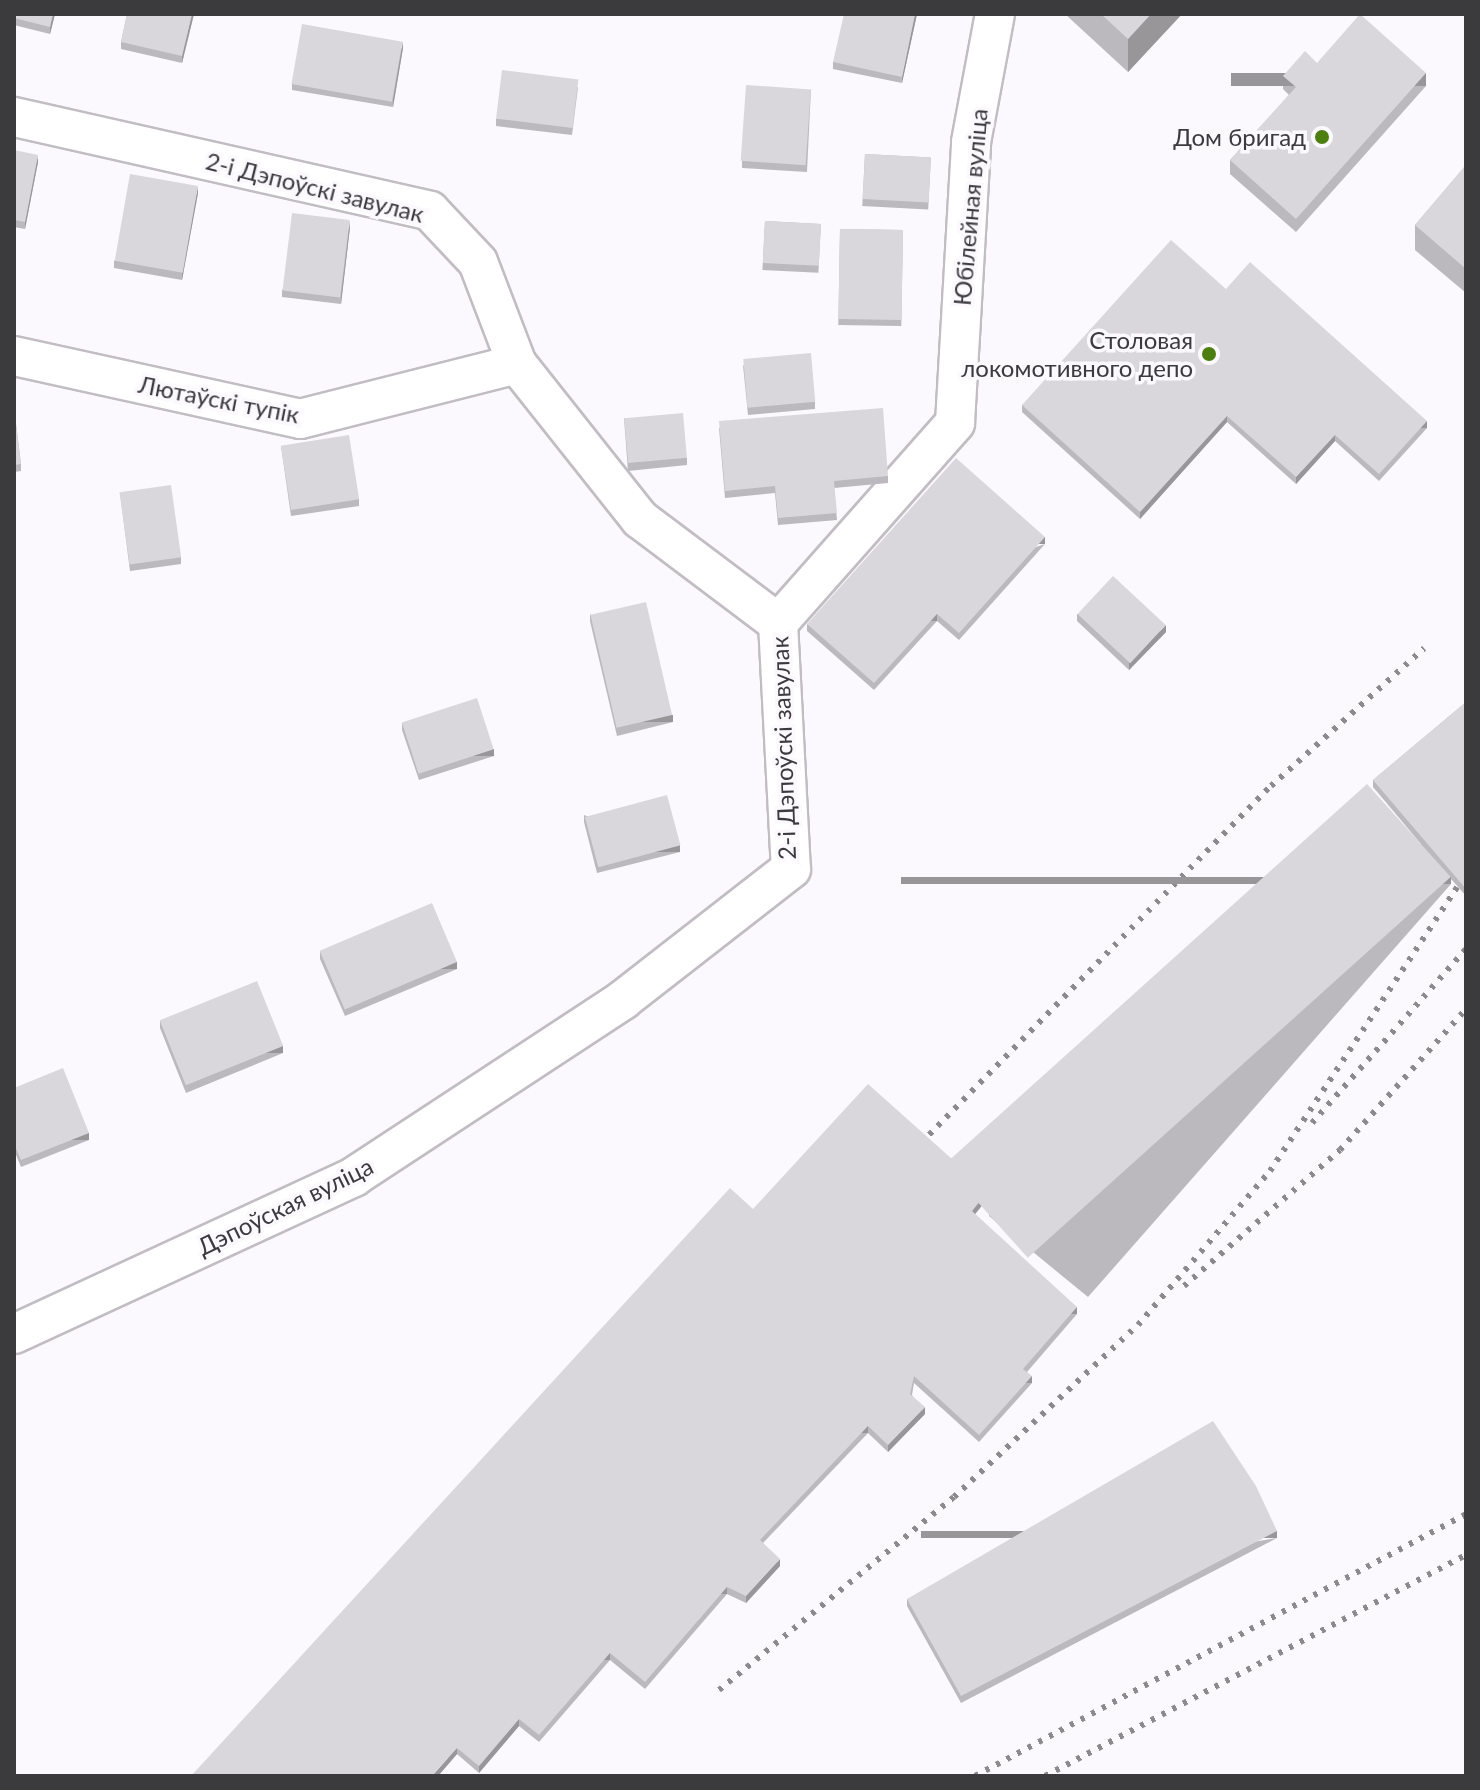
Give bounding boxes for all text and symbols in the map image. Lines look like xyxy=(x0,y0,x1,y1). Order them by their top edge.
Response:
street label: Юбілейная вуліца xyxy=(947,107,993,307)
place label: Дом бригад xyxy=(1173,123,1306,151)
marker: Дом бригад xyxy=(1313,128,1331,146)
street label: 2-і Дэпоўскі завулак xyxy=(203,146,427,228)
place label: Столовая локомотивного депо xyxy=(961,326,1193,382)
marker: Столовая локомотивного депо xyxy=(1200,345,1218,363)
street label: Лютаўскі тупік xyxy=(136,369,302,429)
street label: 2-і Дэпоўскі завулак xyxy=(765,636,801,860)
street label: Дэпоўская вуліца xyxy=(192,1151,378,1261)

